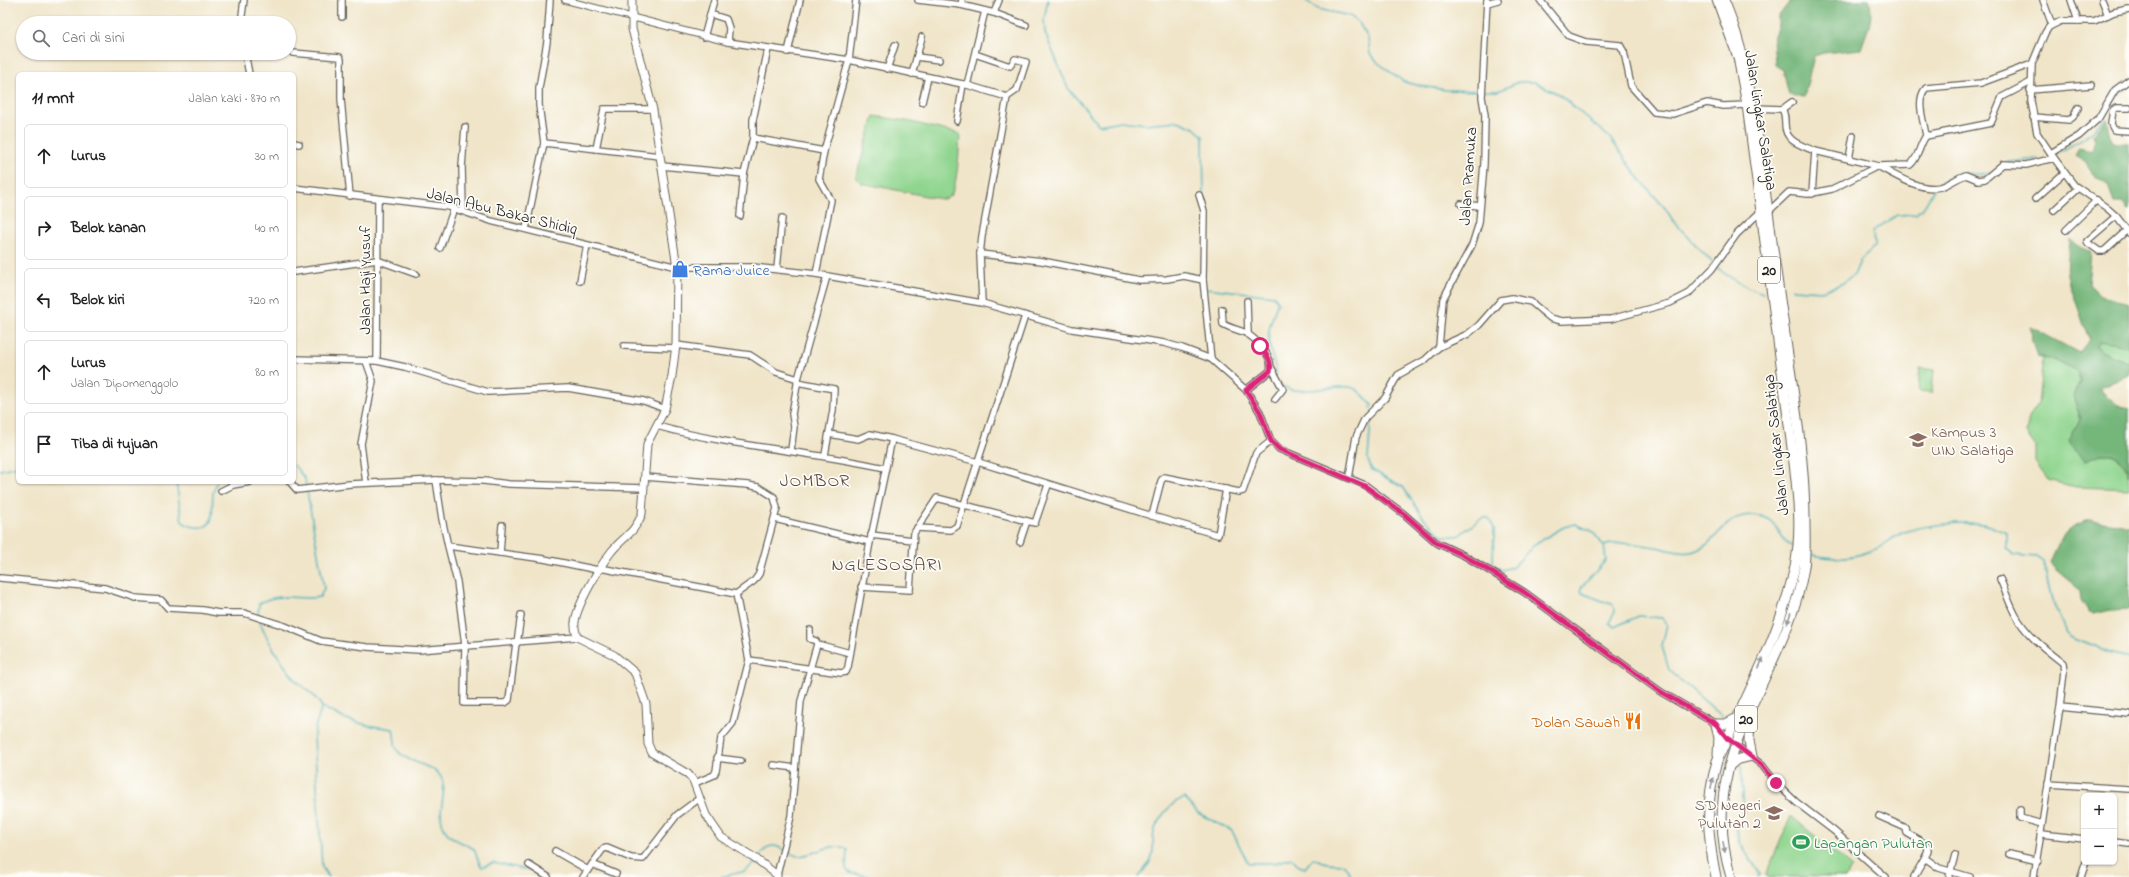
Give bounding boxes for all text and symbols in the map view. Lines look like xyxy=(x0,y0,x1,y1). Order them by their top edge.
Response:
search box xyxy=(16,16,296,60)
icon: search xyxy=(30,27,52,49)
text: Cari di sini xyxy=(62,27,125,49)
street label: Jalan Lingkar Salatiga xyxy=(1737,48,1783,192)
text: 11 mnt xyxy=(32,86,74,111)
text: Jalan kaki · 870 m xyxy=(189,89,280,108)
street label: Jalan Pramuka xyxy=(1454,126,1484,226)
icon: ahead xyxy=(33,145,55,167)
text: Lurus xyxy=(71,145,106,167)
text: 30 m xyxy=(255,147,279,166)
street label: Jalan Abu Bakar Shidiq xyxy=(424,182,580,242)
icon: right xyxy=(33,217,55,239)
text: Belok kanan xyxy=(71,217,146,239)
text: 40 m xyxy=(255,219,279,238)
street label: Jalan Haji Yusuf xyxy=(354,225,378,334)
road number: 20 xyxy=(1758,257,1780,283)
shop icon: Rama Juice xyxy=(670,259,690,279)
place label: Rama Juice xyxy=(693,259,770,283)
icon: left xyxy=(33,289,55,311)
text: Belok kiri xyxy=(71,289,125,311)
text: 720 m xyxy=(248,291,279,310)
route start xyxy=(1251,337,1269,355)
text: Lurus xyxy=(71,352,106,374)
icon: ahead xyxy=(33,361,55,383)
text: 80 m xyxy=(255,363,279,382)
street label: Jalan Lingkar Salatiga xyxy=(1758,373,1796,517)
text: Jalan Dipomenggolo xyxy=(71,374,178,393)
place label: Kampus 3 UIN Salatiga xyxy=(1931,421,2014,463)
school or university icon: Kampus 3 UIN Salatiga xyxy=(1908,430,1928,450)
icon: arrive xyxy=(33,433,55,455)
text: Tiba di tujuan xyxy=(71,433,158,455)
district label: JOMBOR xyxy=(780,469,850,495)
district label: NGLESOSARI xyxy=(831,553,943,579)
one-way arrow xyxy=(1786,612,1792,624)
one-way arrow xyxy=(1758,658,1764,669)
road number: 20 xyxy=(1735,706,1757,732)
place label: Dolan Sawah xyxy=(1531,711,1620,735)
restaurant icon: Dolan Sawah xyxy=(1623,711,1643,731)
route end xyxy=(1767,774,1785,792)
one-way arrow xyxy=(1709,777,1715,789)
map controls xyxy=(2081,793,2117,865)
button: + xyxy=(2081,793,2117,829)
place label: SD Negeri Pulutan 2 xyxy=(1695,794,1761,836)
school or university icon: SD Negeri Pulutan 2 xyxy=(1764,803,1784,823)
button: − xyxy=(2081,829,2117,865)
sports icon: Lapangan Pulutan xyxy=(1791,832,1811,852)
place label: Lapangan Pulutan xyxy=(1814,832,1933,856)
one-way arrow xyxy=(1722,841,1728,853)

